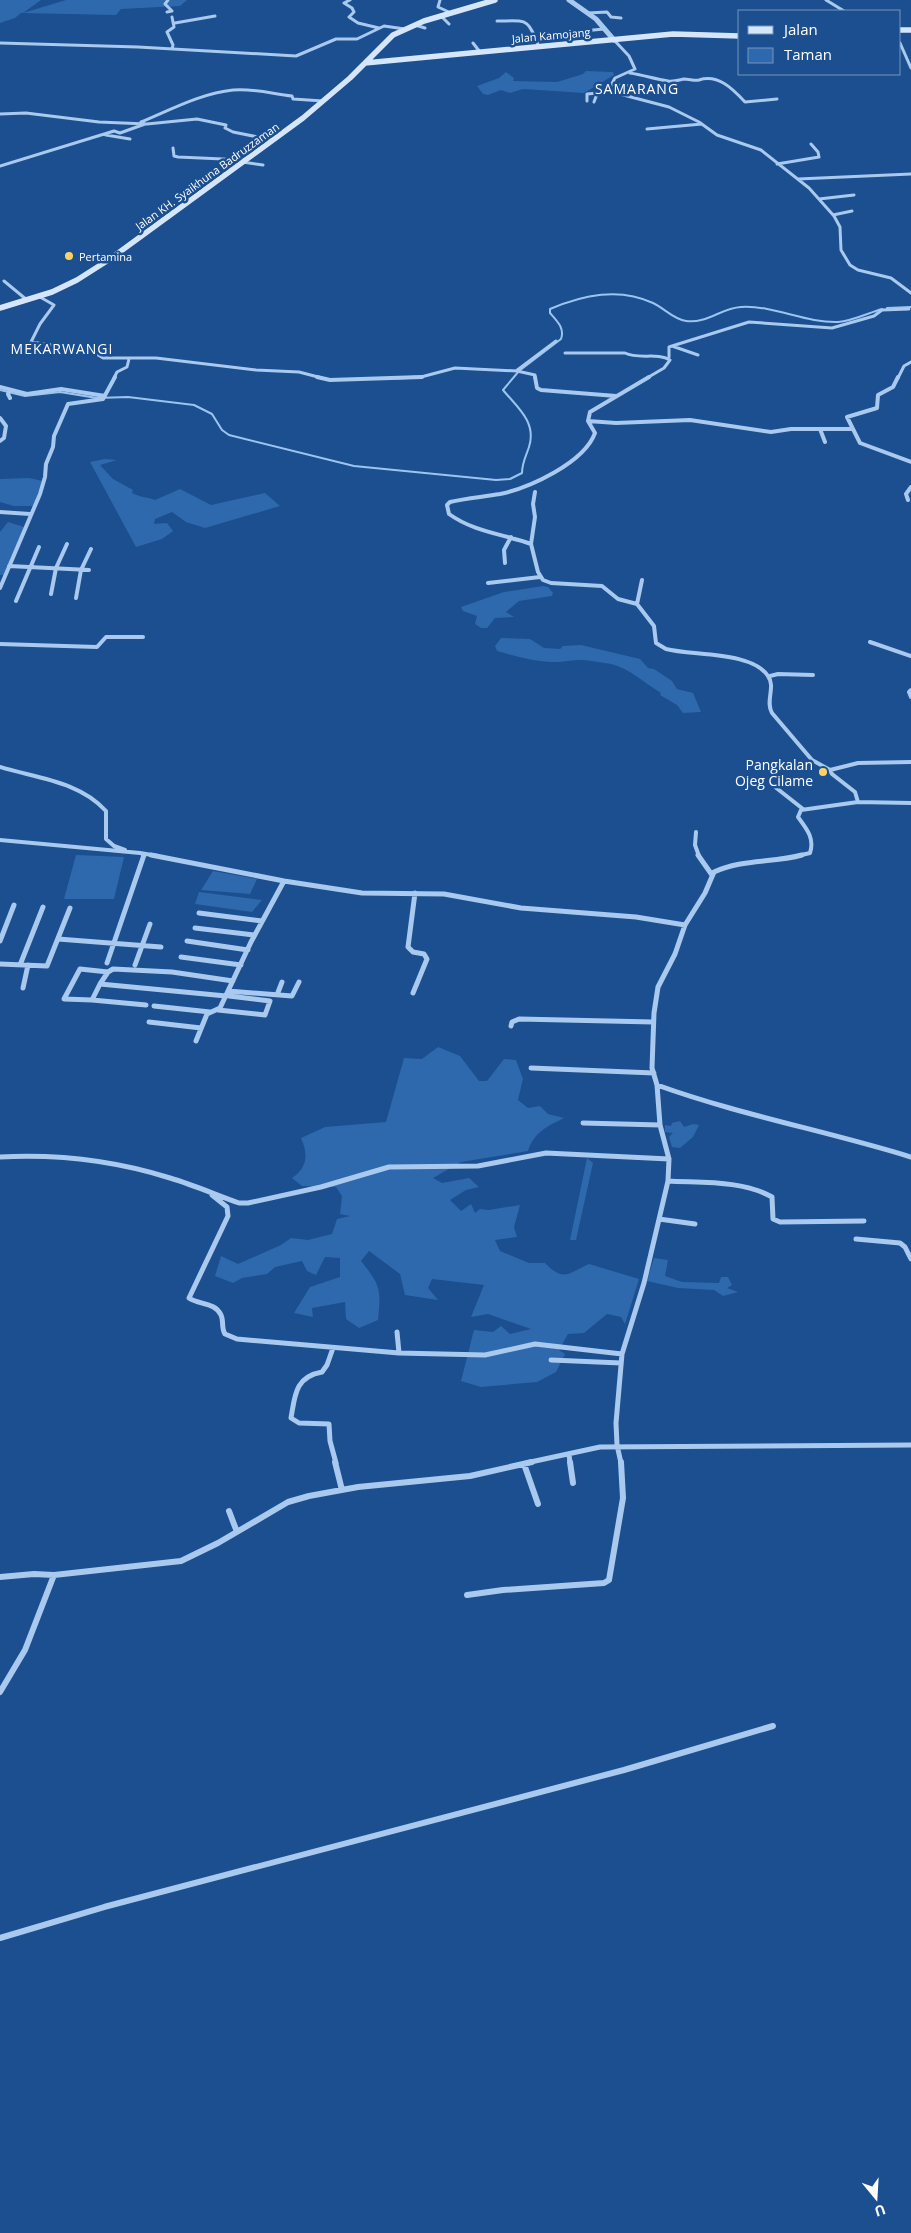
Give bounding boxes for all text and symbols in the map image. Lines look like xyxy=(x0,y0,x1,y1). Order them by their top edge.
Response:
legend xyxy=(738,10,901,75)
text: Jalan xyxy=(782,19,818,39)
street label: Jalan Kamojang xyxy=(510,24,591,46)
text: Taman xyxy=(784,44,832,64)
district label: SAMARANG xyxy=(595,79,679,98)
street label: Jalan KH. Syaikhuna Badruzzaman xyxy=(131,119,282,234)
place label: Pertamina xyxy=(79,249,132,264)
marker: Pertamina xyxy=(63,250,75,262)
district label: MEKARWANGI xyxy=(11,339,113,358)
place label: Pangkalan Ojeg Cilame xyxy=(735,755,813,790)
marker: Pangkalan Ojeg Cilame xyxy=(817,766,829,778)
north arrow xyxy=(851,2173,901,2223)
text: U xyxy=(872,2200,888,2222)

